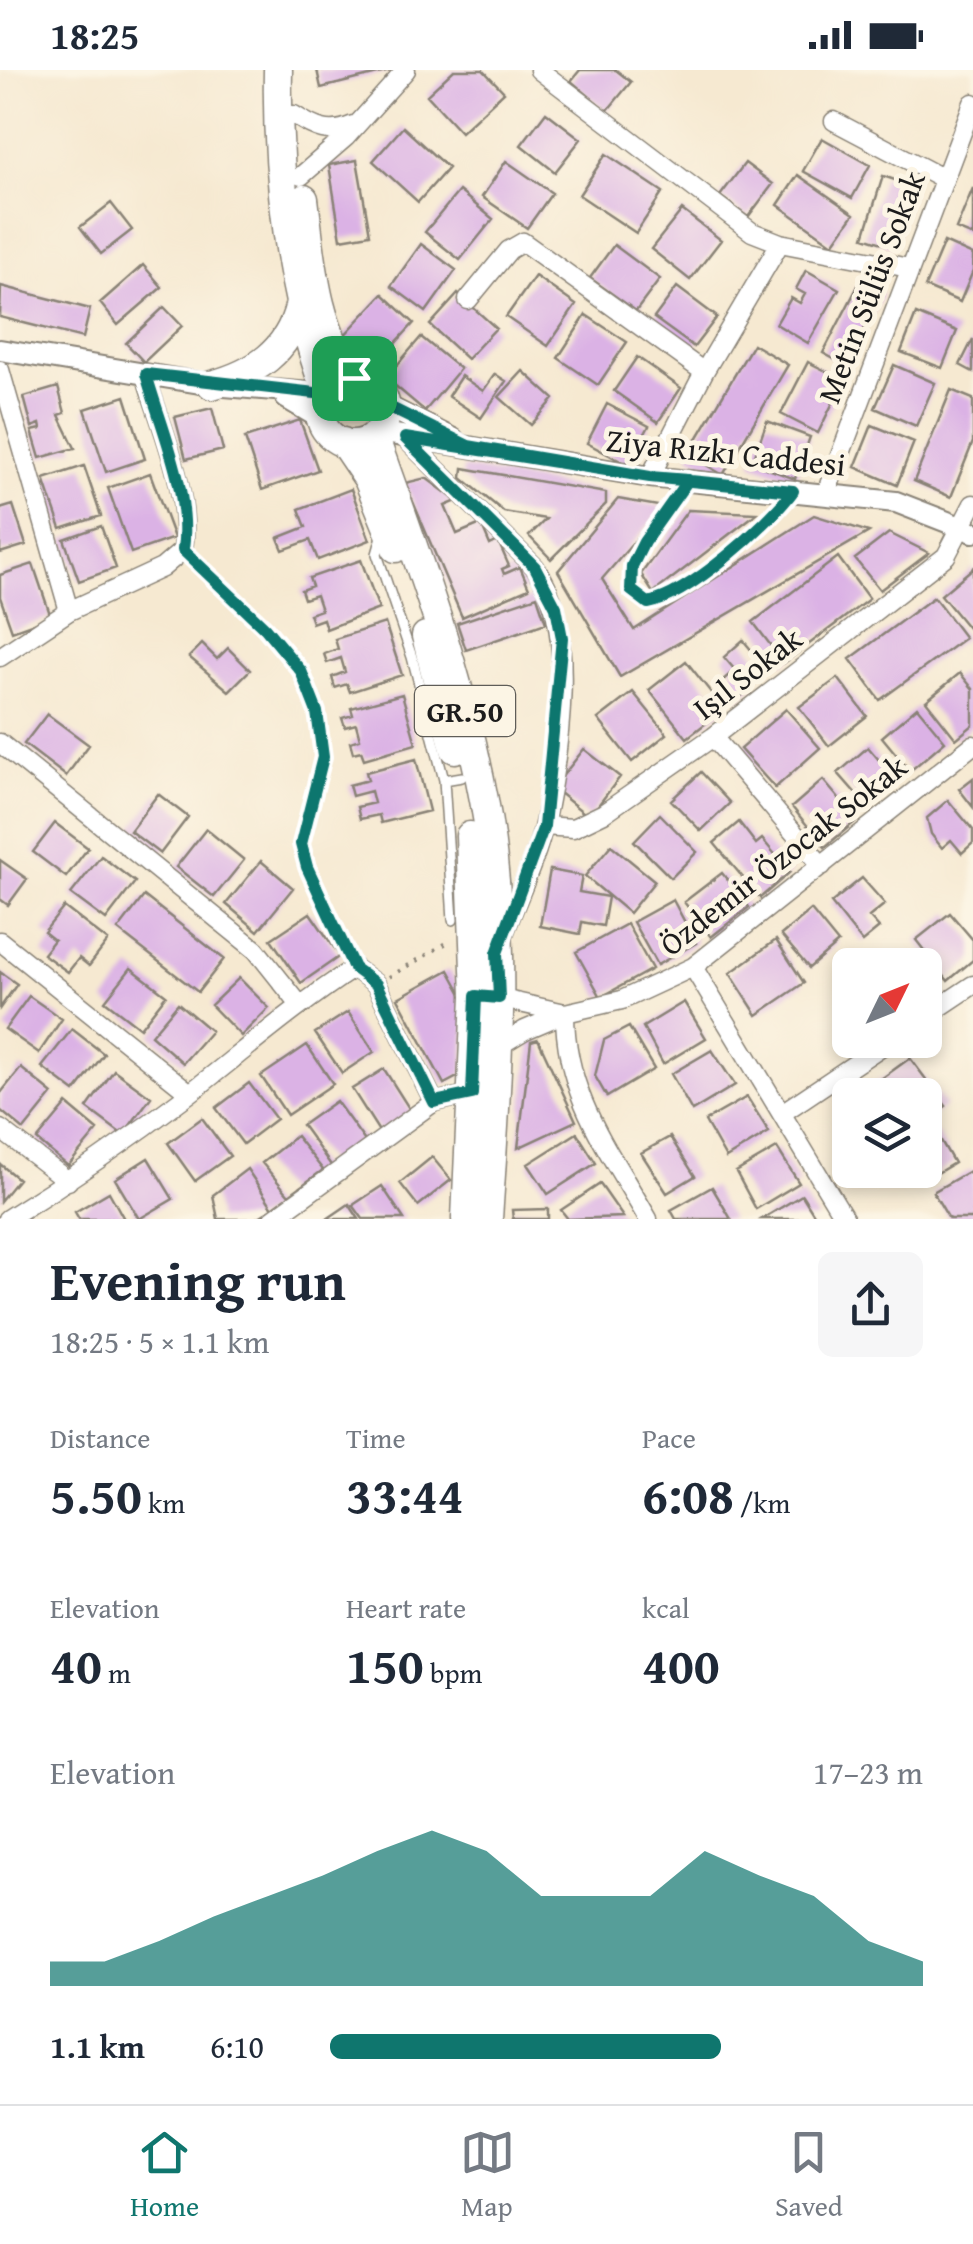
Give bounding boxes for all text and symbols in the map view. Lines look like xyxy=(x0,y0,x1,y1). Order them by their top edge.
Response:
text: 18:25 xyxy=(50,7,140,63)
street label: Metin Sülüs Sokak xyxy=(805,163,937,410)
pin xyxy=(312,336,397,421)
icon: arrive xyxy=(327,351,382,406)
street label: Ziya Rızkı Caddesi xyxy=(604,416,848,488)
street label: Işıl Sokak xyxy=(682,615,812,731)
road number: GR.50 xyxy=(415,686,515,736)
street label: Özdemir Özocak Sokak xyxy=(649,743,917,967)
north arrow xyxy=(832,948,942,1058)
map controls xyxy=(832,948,942,1188)
button: layers xyxy=(832,1078,942,1188)
text: Evening run xyxy=(50,1240,346,1320)
button: share xyxy=(818,1252,923,1357)
text: 18:25 · 5 × 1.1 km xyxy=(50,1318,269,1365)
text: Distance xyxy=(50,1417,150,1458)
text: Time xyxy=(346,1417,406,1458)
text: Pace xyxy=(642,1417,696,1458)
text: 5.50 xyxy=(50,1458,142,1531)
text: 33:44 xyxy=(346,1458,464,1531)
text: 6:08 xyxy=(642,1458,734,1531)
text: km xyxy=(142,1482,185,1523)
text: /km xyxy=(734,1482,790,1523)
text: Elevation xyxy=(50,1587,160,1628)
text: Heart rate xyxy=(346,1587,466,1628)
text: kcal xyxy=(642,1587,690,1628)
text: 40 xyxy=(50,1628,102,1701)
text: 150 xyxy=(346,1628,424,1701)
text: 400 xyxy=(642,1628,720,1701)
text: m xyxy=(102,1652,131,1693)
text: bpm xyxy=(424,1652,482,1693)
text: Elevation xyxy=(50,1749,175,1796)
text: 17–23 m xyxy=(813,1749,923,1796)
text: 1.1 km xyxy=(50,2023,145,2070)
text: 6:10 xyxy=(210,2023,264,2070)
tab: Home xyxy=(130,2125,199,2226)
tab: Map xyxy=(460,2125,515,2226)
tab: Saved xyxy=(775,2125,843,2226)

